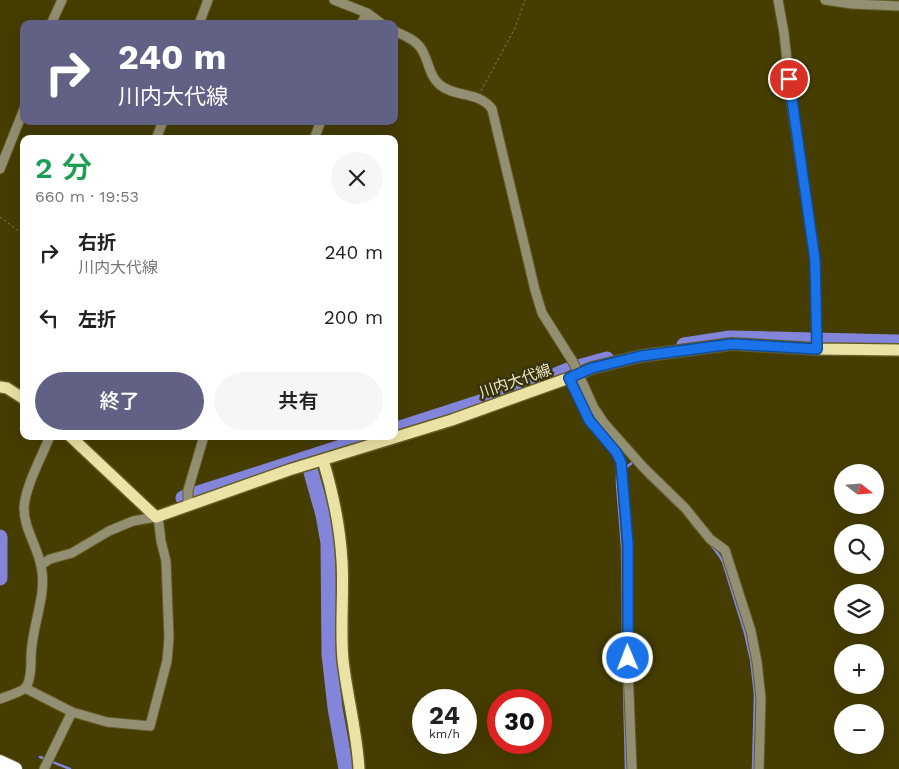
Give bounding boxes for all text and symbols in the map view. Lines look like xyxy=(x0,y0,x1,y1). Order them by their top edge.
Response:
text: 240 m xyxy=(118,36,227,78)
icon: right xyxy=(35,40,100,105)
pin xyxy=(768,58,810,100)
icon: arrive xyxy=(775,65,803,93)
text: 川内大代線 xyxy=(118,84,228,109)
text: 2 分 xyxy=(35,150,92,185)
button: close xyxy=(331,152,383,204)
text: 660 m · 19:53 xyxy=(35,187,139,206)
text: 右折 xyxy=(78,231,116,254)
icon: right xyxy=(35,239,63,267)
text: 240 m xyxy=(324,241,383,264)
text: 川内大代線 xyxy=(78,258,158,277)
icon: left xyxy=(35,304,63,332)
text: 200 m xyxy=(324,306,383,329)
text: 左折 xyxy=(78,308,116,331)
street label: 川内大代線 xyxy=(477,360,553,402)
button: 終了 xyxy=(35,372,204,430)
button: 共有 xyxy=(214,372,383,430)
north arrow xyxy=(834,464,884,514)
map controls xyxy=(834,464,884,754)
button: search xyxy=(834,524,884,574)
button: layers xyxy=(834,584,884,634)
position arrow xyxy=(601,631,653,683)
button: + xyxy=(834,644,884,694)
speed limit sign: 30 xyxy=(487,689,552,754)
text: 24 xyxy=(429,701,460,730)
button: − xyxy=(834,704,884,754)
text: km/h xyxy=(429,727,460,741)

